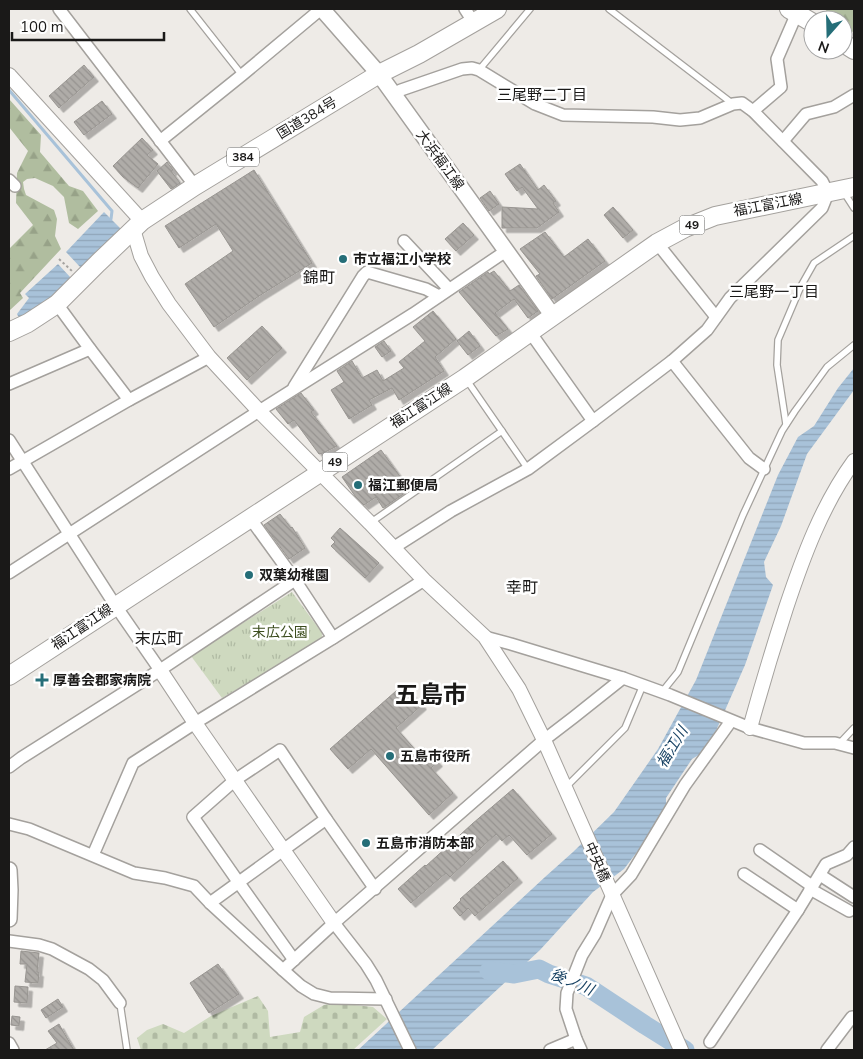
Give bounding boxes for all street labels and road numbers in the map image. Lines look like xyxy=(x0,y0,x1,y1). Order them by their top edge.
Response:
street label: 国道384号 xyxy=(273,93,341,143)
street label: 大浜福江線 xyxy=(412,126,468,194)
road number: 384 xyxy=(227,148,259,166)
street label: 福江富江線 xyxy=(732,189,804,221)
road number: 49 xyxy=(680,216,704,234)
street label: 福江富江線 xyxy=(386,379,456,433)
road number: 49 xyxy=(322,452,348,472)
street label: 福江富江線 xyxy=(48,600,116,654)
street label: 中央橋 xyxy=(580,839,614,885)

